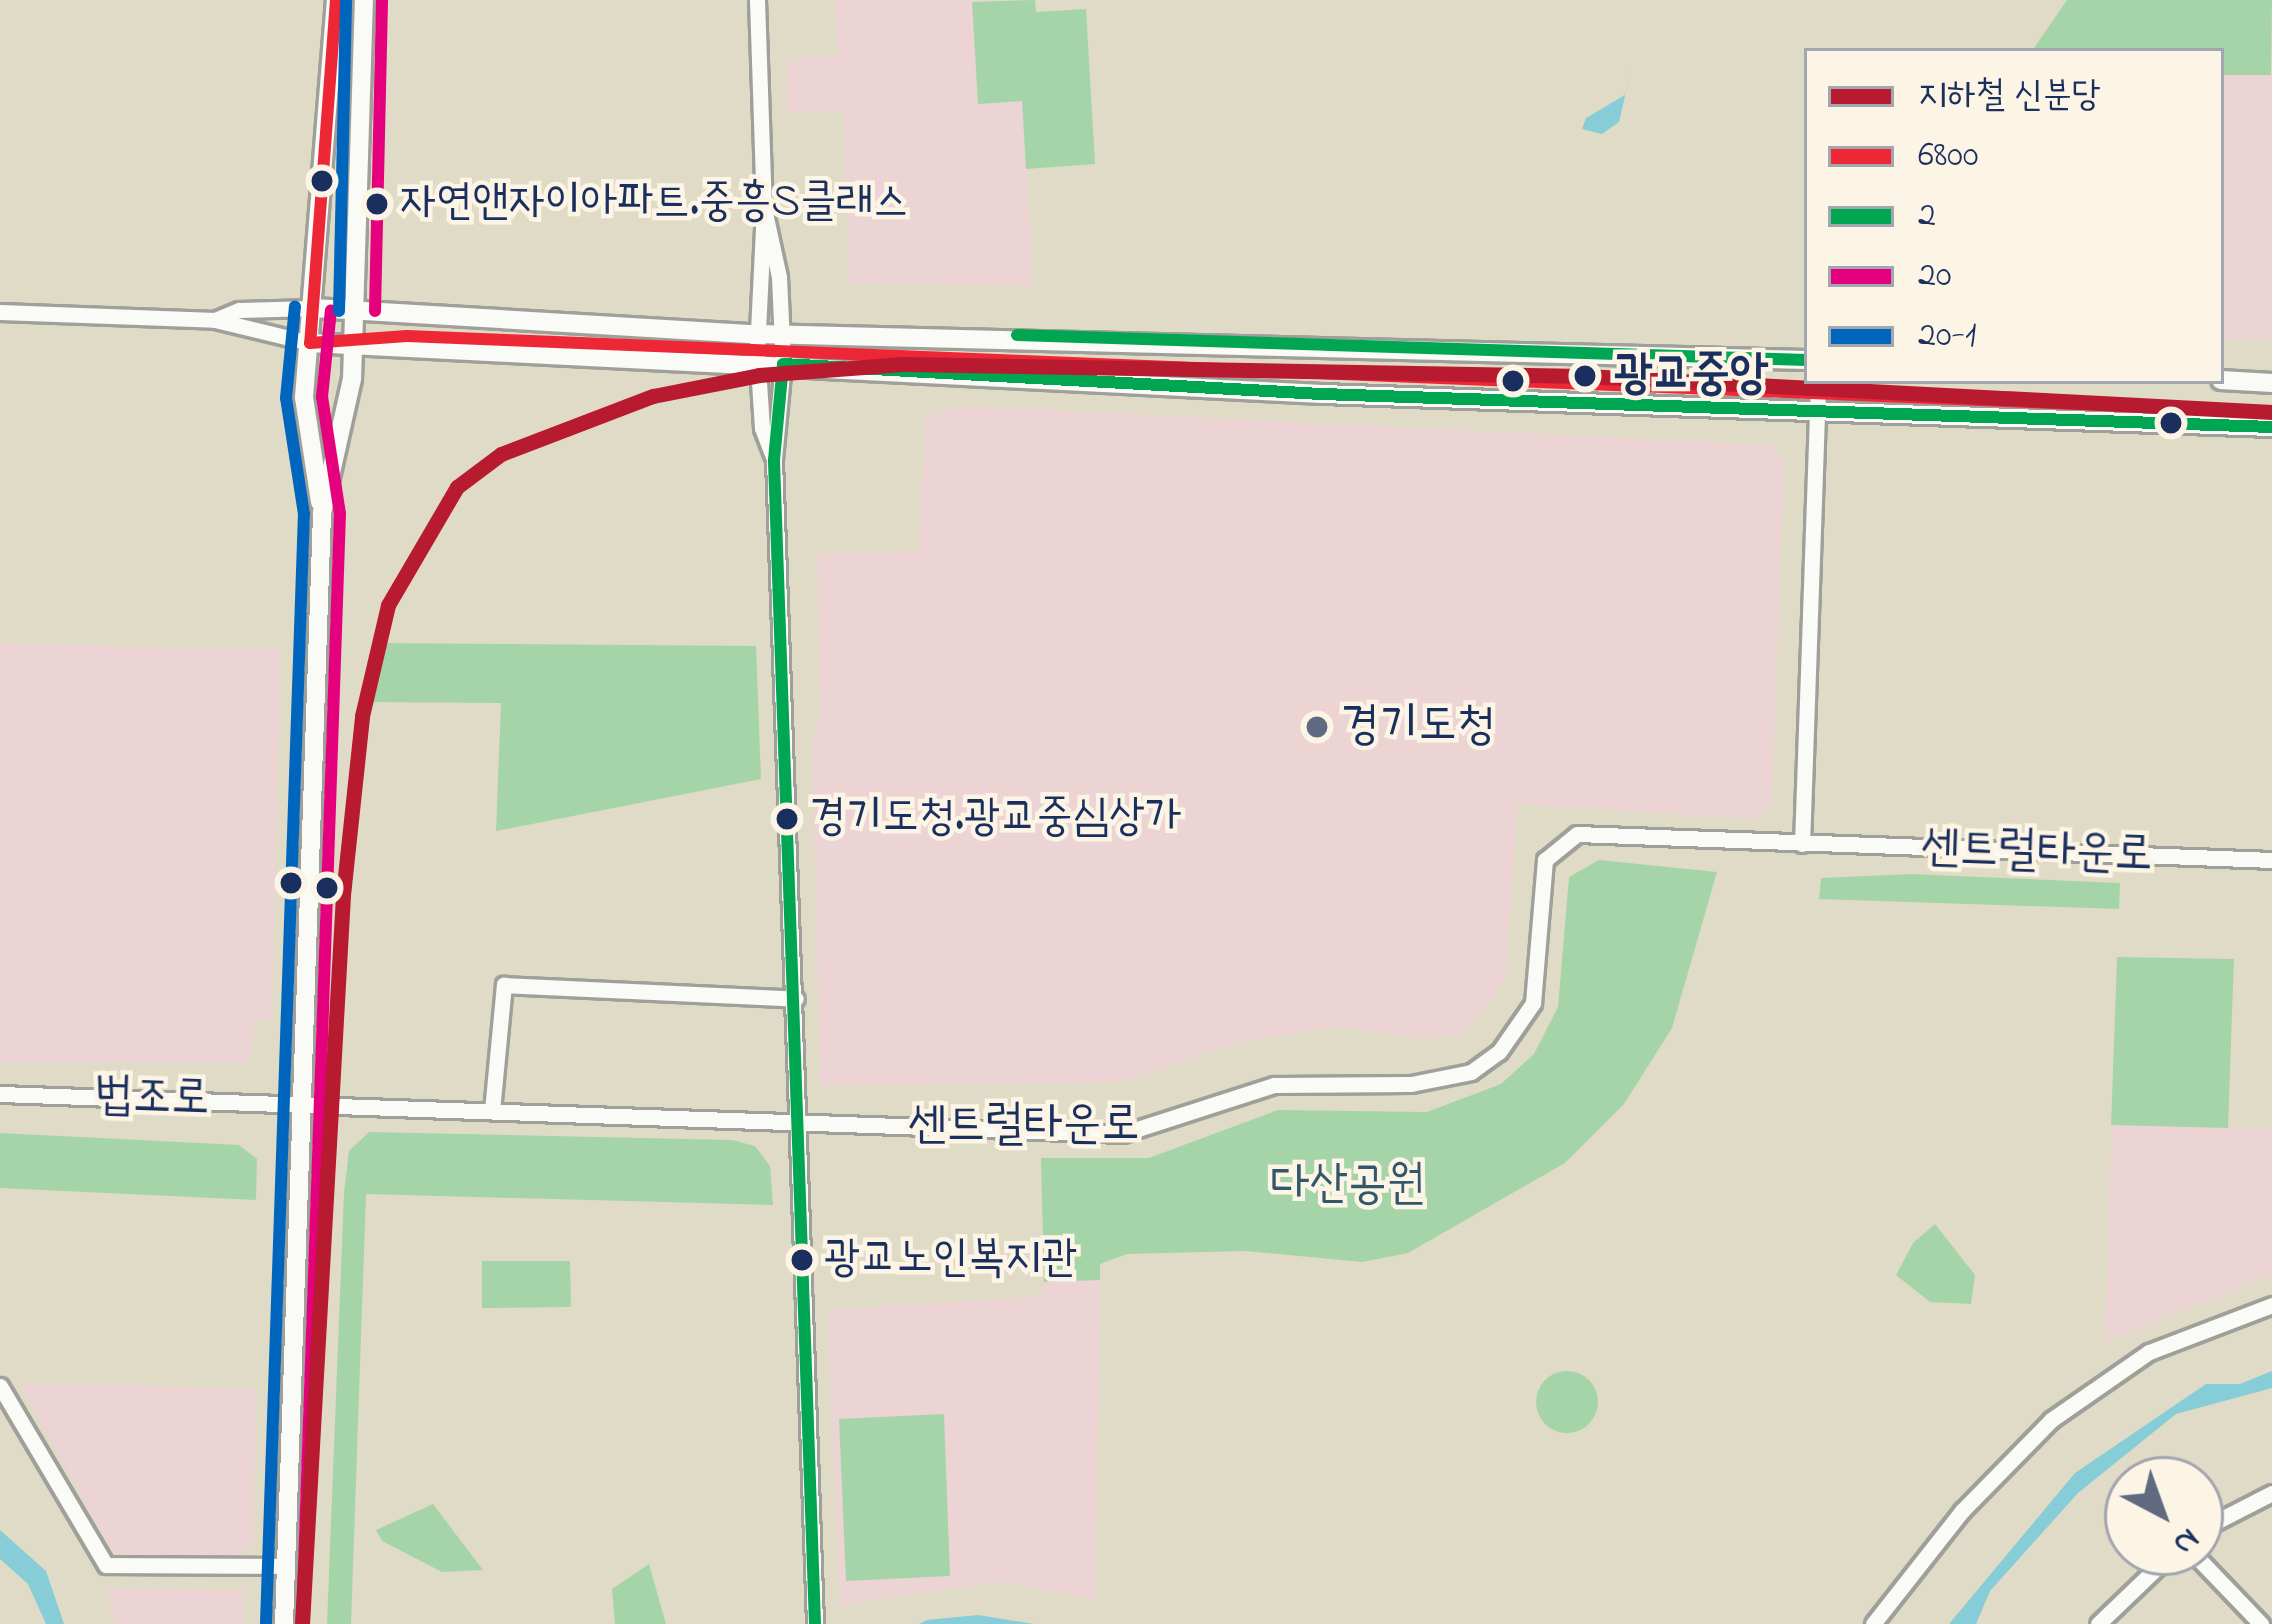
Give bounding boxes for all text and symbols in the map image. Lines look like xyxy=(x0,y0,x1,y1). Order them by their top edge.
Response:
legend xyxy=(1804,48,2224,384)
text: 지하철 신분당 xyxy=(1918,70,2101,123)
text: 6800 xyxy=(1918,130,1978,183)
unlabelled marker xyxy=(311,170,333,192)
place label: 자연앤자이아파트.중흥S클래스 xyxy=(400,177,909,231)
text: 2 xyxy=(1918,190,1936,243)
marker: 자연앤자이아파트.중흥S클래스 xyxy=(366,193,388,215)
text: 20 xyxy=(1918,250,1951,303)
text: 20-1 xyxy=(1918,310,1976,363)
place label: 광교중앙 xyxy=(1614,347,1768,405)
marker: 광교중앙 xyxy=(1568,359,1602,393)
unlabelled marker xyxy=(1502,370,1524,392)
unlabelled marker xyxy=(2160,412,2182,434)
place label: 경기도청 xyxy=(1341,698,1496,756)
marker: 경기도청 xyxy=(1304,714,1330,740)
place label: 경기도청.광교중심상가 xyxy=(810,792,1181,846)
marker: 경기도청.광교중심상가 xyxy=(776,808,798,830)
street label: 센트럴타운로 xyxy=(1920,819,2154,885)
unlabelled marker xyxy=(280,872,302,894)
unlabelled marker xyxy=(316,877,338,899)
street label: 법조로 xyxy=(93,1067,211,1129)
street label: 센트럴타운로 xyxy=(908,1097,1140,1155)
park label: 다산공원 xyxy=(1271,1157,1425,1215)
place label: 광교노인복지관 xyxy=(824,1233,1077,1287)
marker: 광교노인복지관 xyxy=(791,1249,813,1271)
north arrow xyxy=(2104,1456,2224,1576)
text: N xyxy=(2161,1515,2210,1566)

